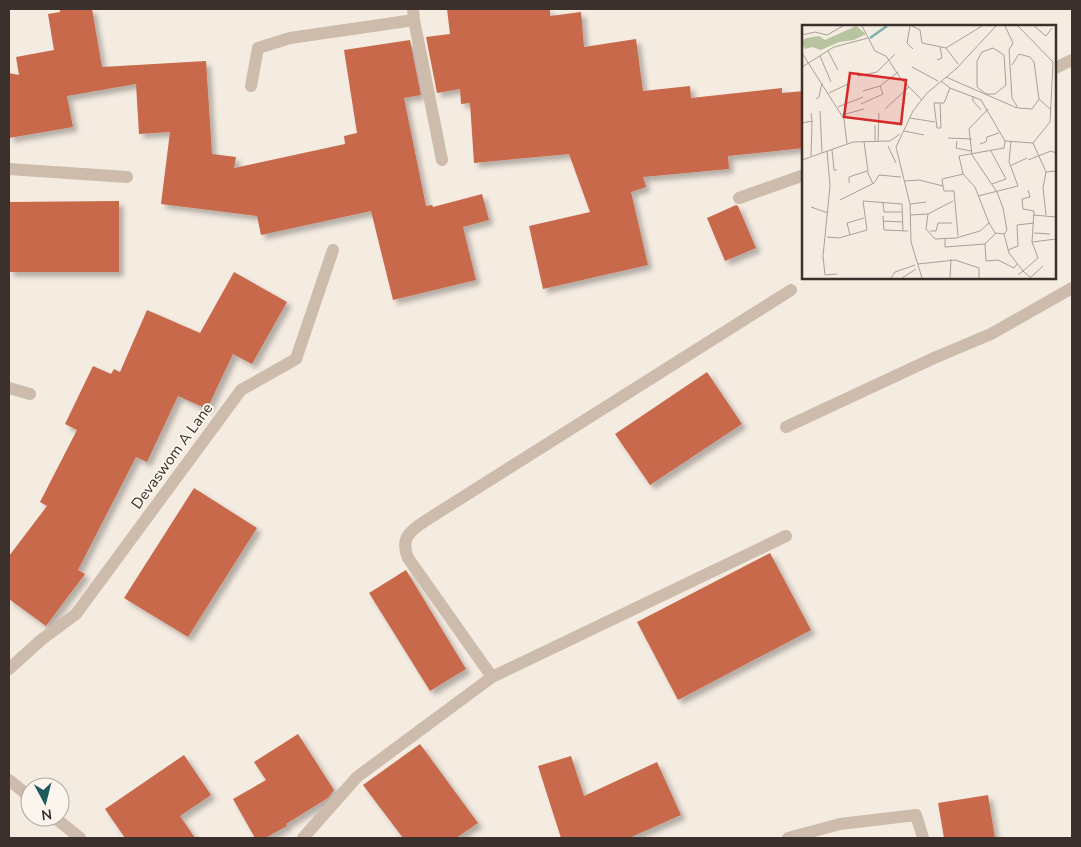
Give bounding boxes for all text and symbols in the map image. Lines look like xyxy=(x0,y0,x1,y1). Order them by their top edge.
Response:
inset map xyxy=(802,25,1056,279)
street label: Devaswom A Lane xyxy=(127,399,217,513)
north arrow xyxy=(20,777,70,827)
text: N xyxy=(40,804,53,824)

